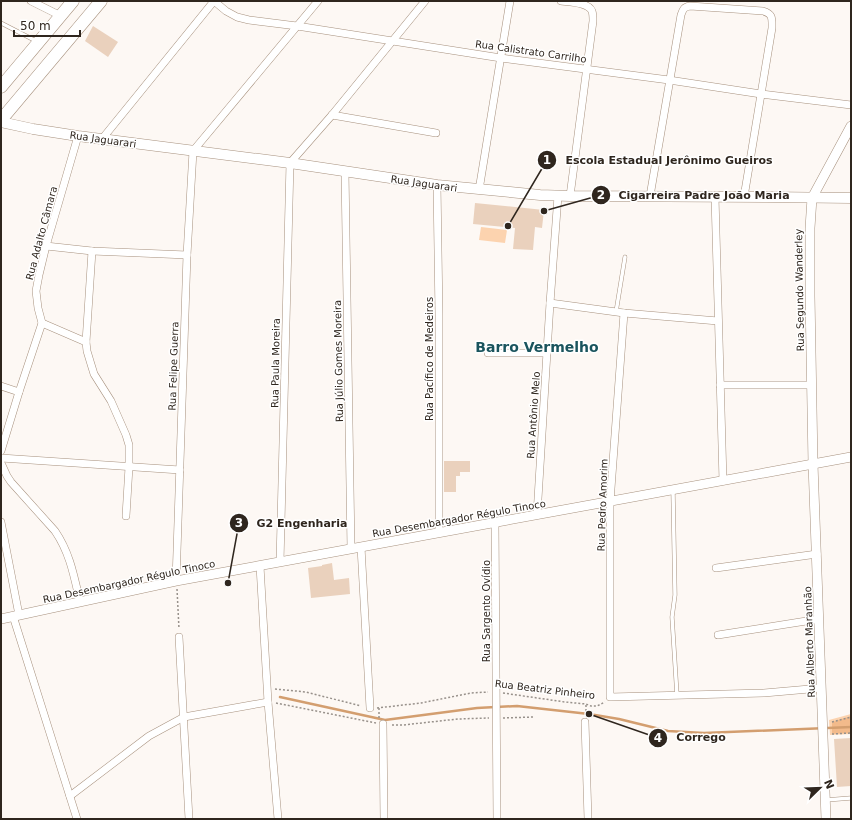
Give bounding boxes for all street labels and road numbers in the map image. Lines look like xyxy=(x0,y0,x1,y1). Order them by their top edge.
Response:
street label: Rua Calistrato Carrilho xyxy=(474,38,587,65)
street label: Rua Jaguarari xyxy=(69,129,137,150)
street label: Rua Jaguarari xyxy=(390,173,458,194)
street label: Rua Adalto Câmara xyxy=(24,185,59,281)
street label: Rua Segundo Wanderley xyxy=(793,229,806,351)
street label: Rua Pacífico de Medeiros xyxy=(424,297,435,421)
street label: Rua Júlio Gomes Moreira xyxy=(332,300,345,422)
street label: Rua Paula Moreira xyxy=(269,318,282,408)
street label: Rua Felipe Guerra xyxy=(166,321,181,411)
street label: Rua Antônio Melo xyxy=(525,371,542,459)
street label: Rua Pedro Amorim xyxy=(595,458,610,552)
street label: Rua Desembargador Régulo Tinoco xyxy=(372,498,547,539)
street label: Rua Desembargador Régulo Tinoco xyxy=(42,558,216,605)
street label: Rua Sargento Ovídio xyxy=(481,560,492,662)
street label: Rua Alberto Maranhão xyxy=(802,586,817,698)
street label: Rua Beatriz Pinheiro xyxy=(494,678,596,701)

